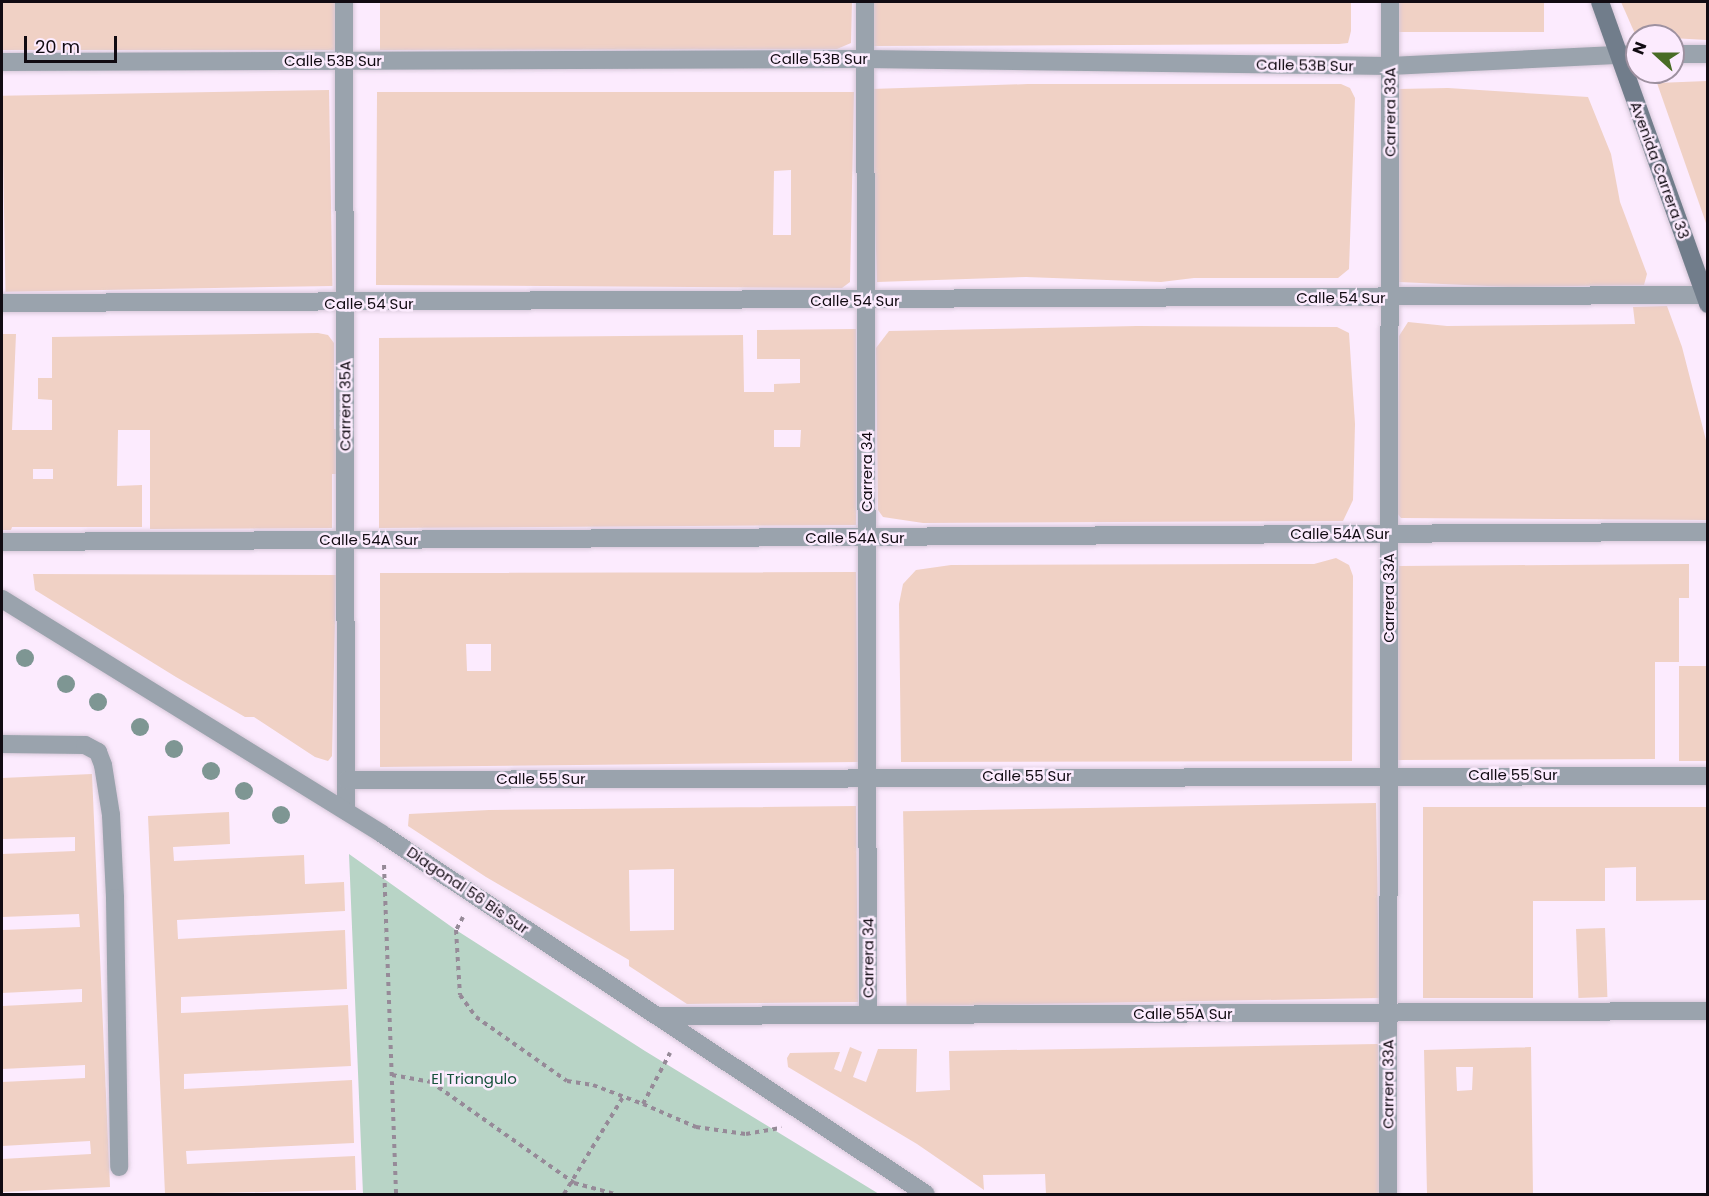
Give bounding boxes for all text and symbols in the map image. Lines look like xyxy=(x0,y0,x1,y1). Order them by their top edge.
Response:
scale bar xyxy=(27,24,120,62)
north arrow xyxy=(1625,24,1685,84)
text: 20 m xyxy=(35,34,80,59)
text: N xyxy=(1627,38,1652,58)
street label: Calle 53B Sur xyxy=(770,50,868,68)
street label: Calle 53B Sur xyxy=(284,52,382,70)
street label: Calle 53B Sur xyxy=(1256,55,1354,75)
street label: Carrera 33A xyxy=(1381,67,1399,157)
street label: Avenida Carrera 33 xyxy=(1627,99,1693,241)
street label: Calle 54 Sur xyxy=(1296,289,1386,307)
street label: Calle 54 Sur xyxy=(810,292,900,310)
street label: Calle 54 Sur xyxy=(324,295,414,313)
street label: Carrera 35A xyxy=(336,361,354,451)
street label: Carrera 34 xyxy=(858,432,876,512)
street label: Calle 54A Sur xyxy=(1290,525,1390,543)
street label: Calle 54A Sur xyxy=(805,529,905,547)
street label: Calle 54A Sur xyxy=(319,531,419,549)
street label: Carrera 33A xyxy=(1380,553,1398,643)
street label: Calle 55 Sur xyxy=(1468,766,1558,784)
street label: Calle 55 Sur xyxy=(982,767,1072,785)
street label: Calle 55 Sur xyxy=(496,770,586,788)
street label: Diagonal 56 Bis Sur xyxy=(404,842,532,938)
street label: Carrera 34 xyxy=(859,918,877,998)
street label: Calle 55A Sur xyxy=(1133,1005,1233,1023)
street label: Carrera 33A xyxy=(1379,1039,1397,1129)
park label: El Triangulo xyxy=(431,1070,517,1088)

